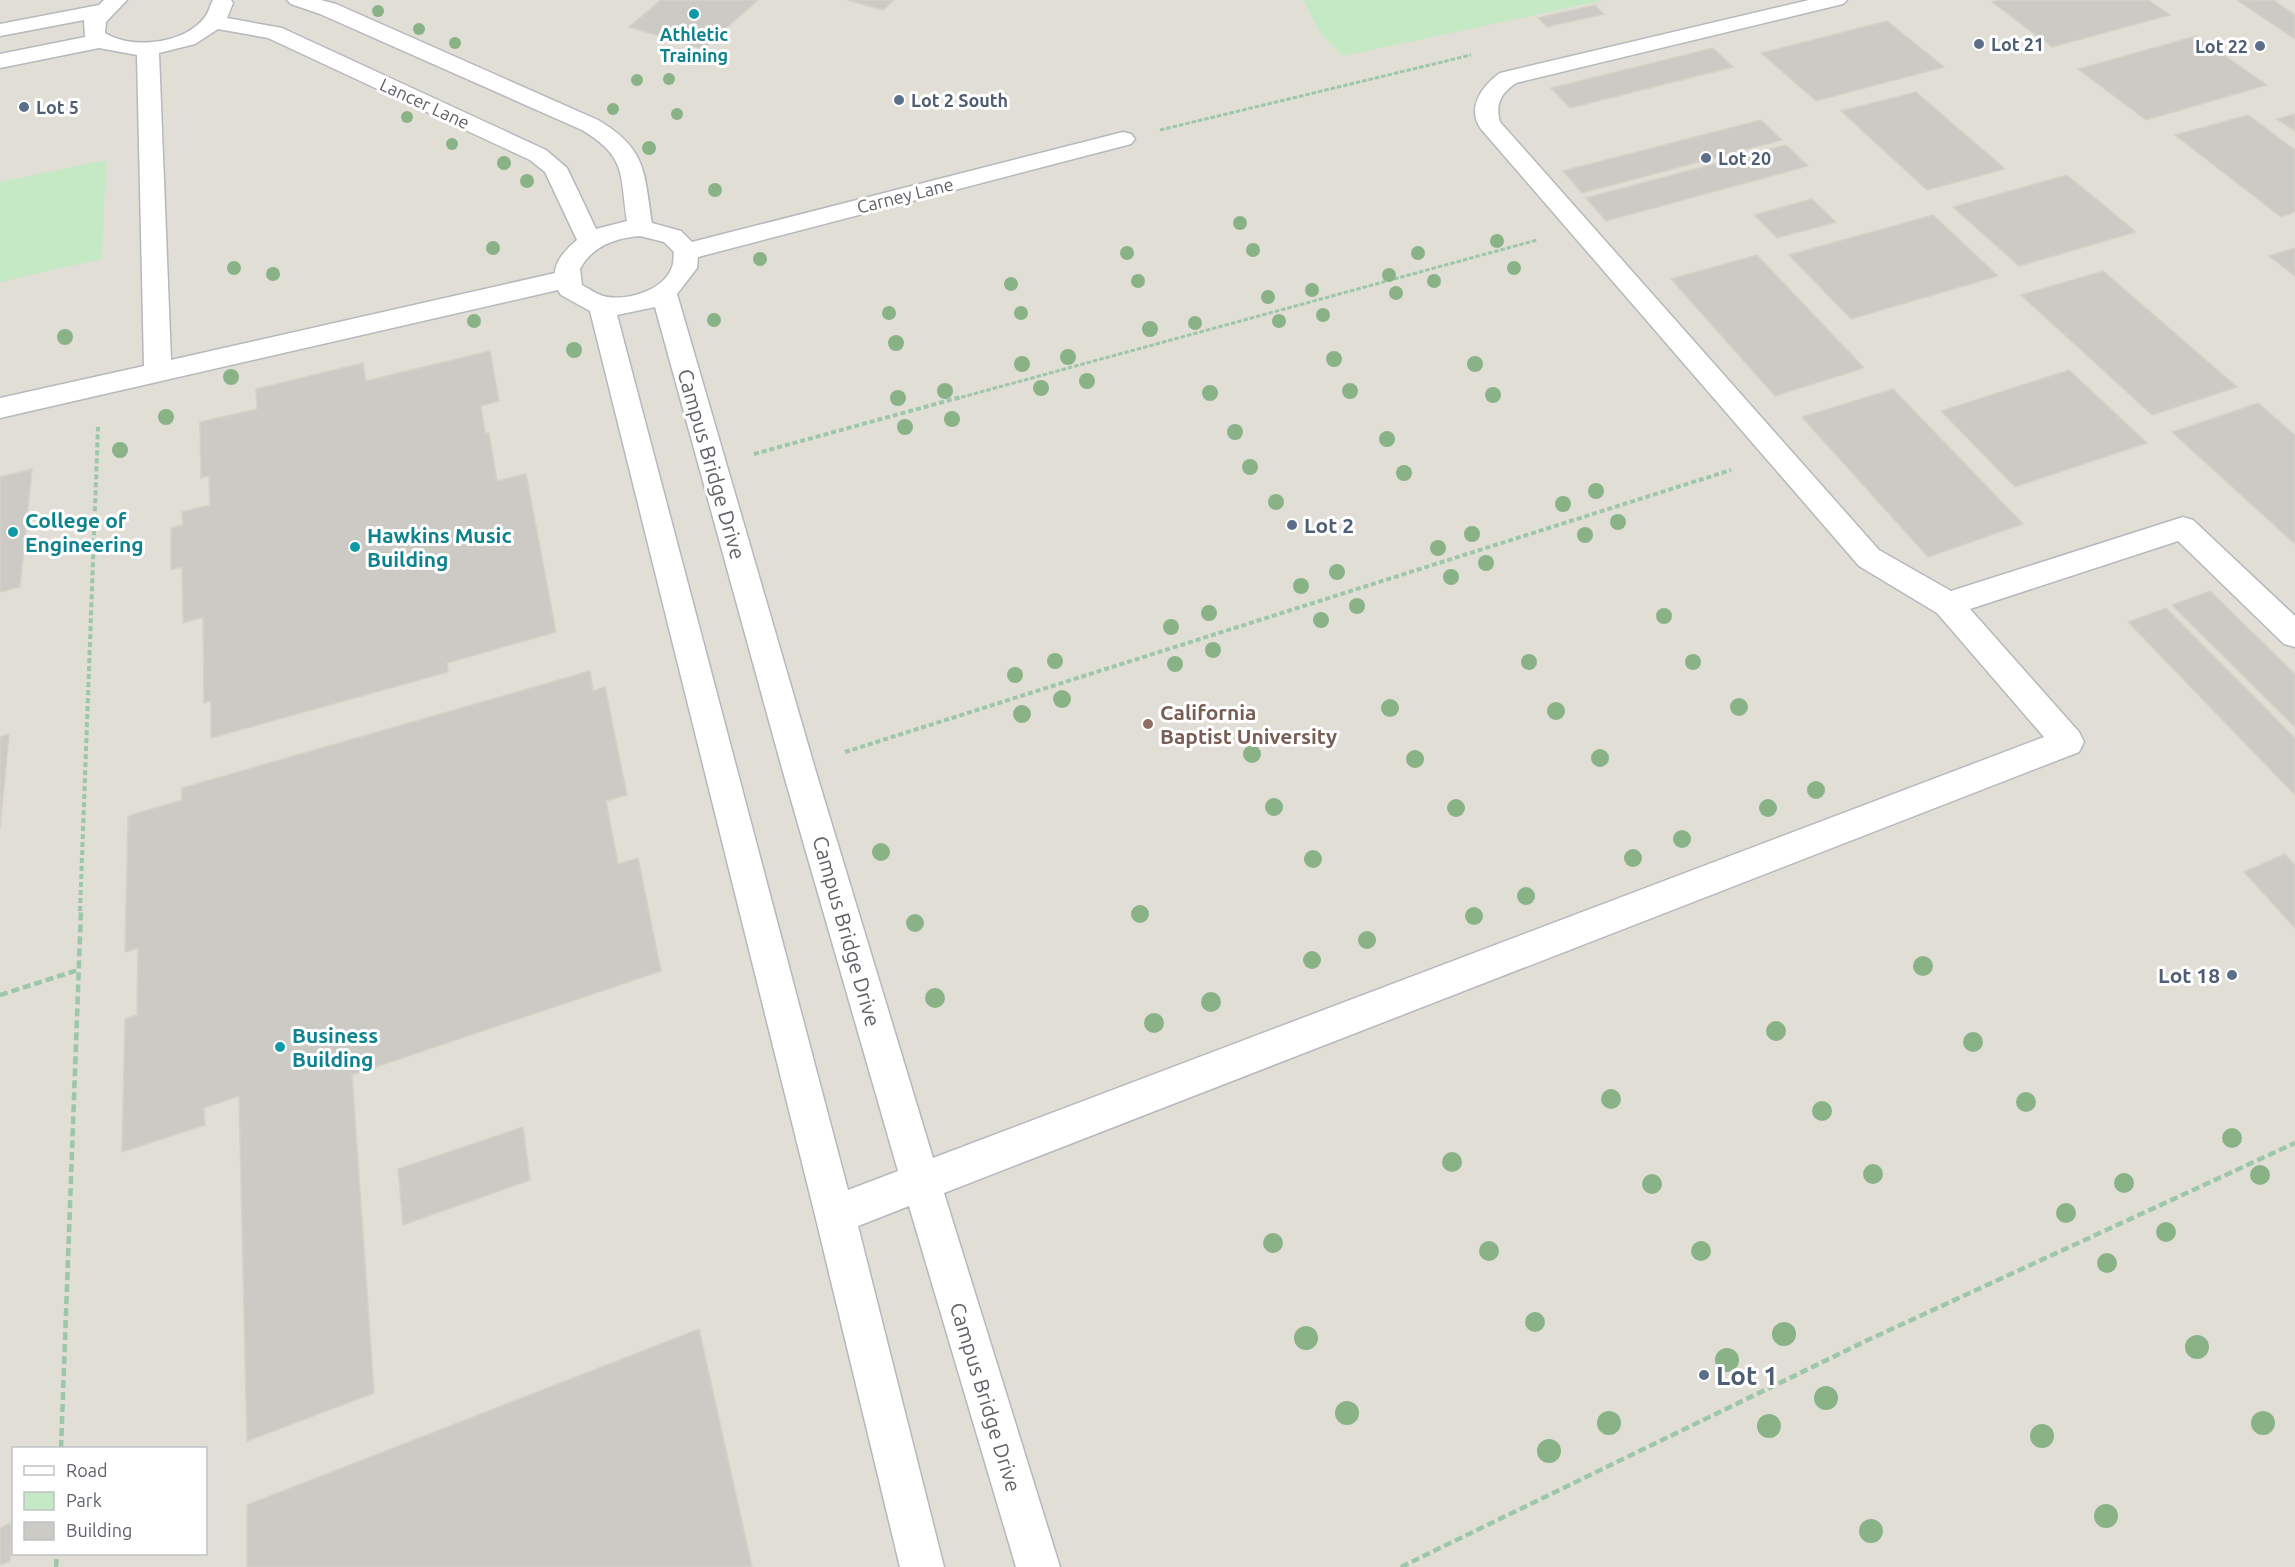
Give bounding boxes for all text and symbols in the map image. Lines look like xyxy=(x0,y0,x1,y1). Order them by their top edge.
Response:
marker: Athletic Training xyxy=(687,7,701,21)
place label: Athletic Training xyxy=(660,24,728,65)
place label: Lot 21 xyxy=(1991,34,2044,54)
place label: Lot 22 xyxy=(2195,36,2248,56)
marker: Lot 21 xyxy=(1972,37,1986,51)
marker: Lot 22 xyxy=(2253,39,2267,53)
street label: Lancer Lane xyxy=(377,74,473,132)
place label: Lot 2 South xyxy=(911,90,1008,110)
marker: Lot 2 South xyxy=(892,93,906,107)
place label: Lot 5 xyxy=(36,97,79,117)
marker: Lot 5 xyxy=(17,100,31,114)
place label: Lot 20 xyxy=(1718,148,1771,168)
marker: Lot 20 xyxy=(1699,151,1713,165)
street label: Carney Lane xyxy=(855,173,955,217)
street label: Campus Bridge Drive xyxy=(673,366,751,562)
place label: College of Engineering xyxy=(25,508,144,556)
place label: Lot 2 xyxy=(1304,513,1354,537)
marker: Lot 2 xyxy=(1285,518,1299,532)
place label: Hawkins Music Building xyxy=(367,523,512,571)
marker: College of Engineering xyxy=(6,525,20,539)
marker: Hawkins Music Building xyxy=(348,540,362,554)
place label: California Baptist University xyxy=(1160,700,1337,748)
marker: California Baptist University xyxy=(1141,717,1155,731)
street label: Campus Bridge Drive xyxy=(808,833,886,1029)
place label: Lot 18 xyxy=(2158,963,2220,987)
marker: Lot 18 xyxy=(2225,968,2239,982)
place label: Business Building xyxy=(292,1023,378,1071)
marker: Business Building xyxy=(273,1040,287,1054)
street label: Campus Bridge Drive xyxy=(946,1299,1026,1495)
place label: Lot 1 xyxy=(1716,1361,1778,1390)
marker: Lot 1 xyxy=(1697,1368,1711,1382)
legend xyxy=(12,1447,207,1555)
text: Road xyxy=(66,1460,108,1480)
text: Park xyxy=(66,1490,102,1510)
text: Building xyxy=(66,1520,132,1540)

